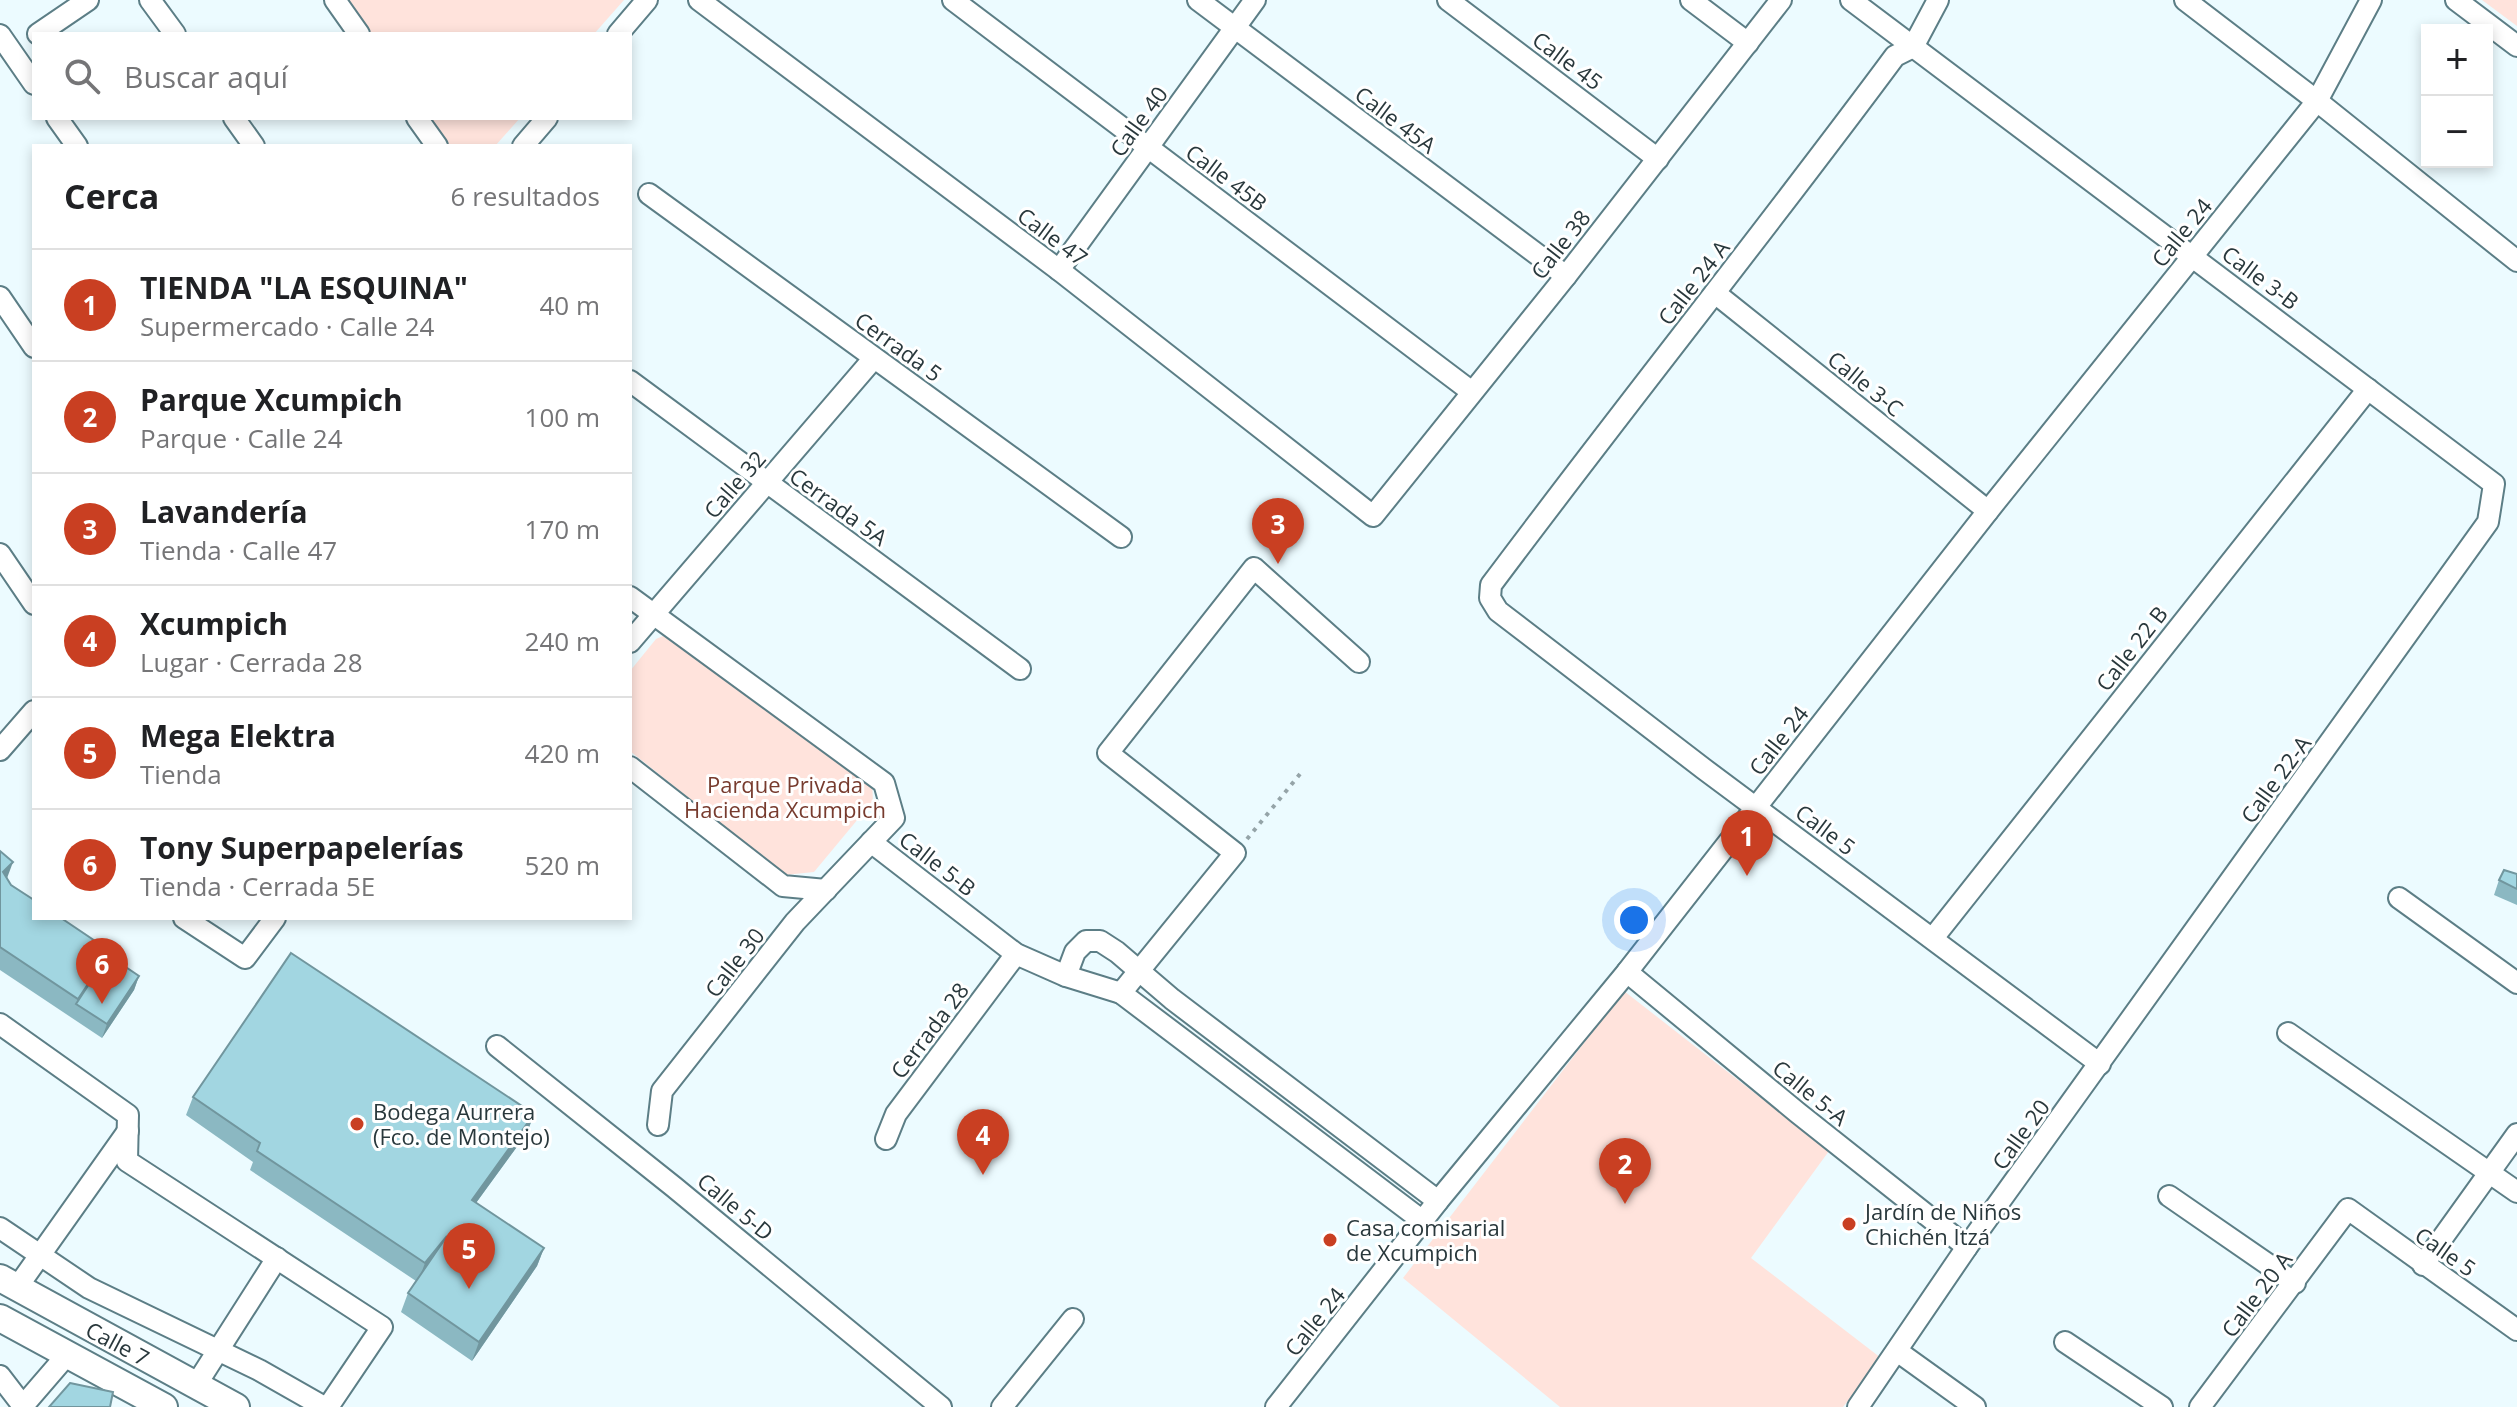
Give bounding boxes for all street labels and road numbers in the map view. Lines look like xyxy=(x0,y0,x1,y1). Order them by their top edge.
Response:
street label: Calle 45 xyxy=(1527,24,1609,96)
street label: Calle 45A xyxy=(1349,79,1443,159)
street label: Calle 40 xyxy=(1102,80,1174,162)
street label: Calle 45B xyxy=(1180,137,1274,217)
street label: Calle 24 xyxy=(2144,191,2218,273)
street label: Calle 47 xyxy=(1012,200,1094,272)
street label: Calle 38 xyxy=(1523,203,1597,285)
street label: Calle 24 A xyxy=(1650,233,1736,331)
street label: Calle 3-B xyxy=(2216,238,2306,316)
street label: Cerrada 5 xyxy=(850,304,948,388)
street label: Calle 3-C xyxy=(1822,343,1910,423)
street label: Calle 32 xyxy=(696,444,772,524)
street label: Cerrada 5A xyxy=(784,460,894,552)
street label: Calle 22 B xyxy=(2088,599,2174,697)
street label: Calle 24 xyxy=(1741,699,1815,781)
street label: Calle 22-A xyxy=(2233,729,2317,829)
street label: Calle 5 xyxy=(1790,797,1862,861)
street label: Calle 5-B xyxy=(894,824,982,902)
street label: Calle 30 xyxy=(697,921,771,1003)
street label: Cerrada 28 xyxy=(883,976,975,1084)
street label: Calle 5-A xyxy=(1767,1052,1855,1132)
street label: Calle 20 xyxy=(1984,1093,2056,1175)
street label: Calle 5-D xyxy=(692,1165,780,1247)
street label: Calle 5 xyxy=(2410,1219,2482,1283)
street label: Calle 20 A xyxy=(2214,1245,2298,1343)
street label: Calle 24 xyxy=(1277,1280,1351,1362)
street label: Calle 7 xyxy=(81,1314,155,1372)

